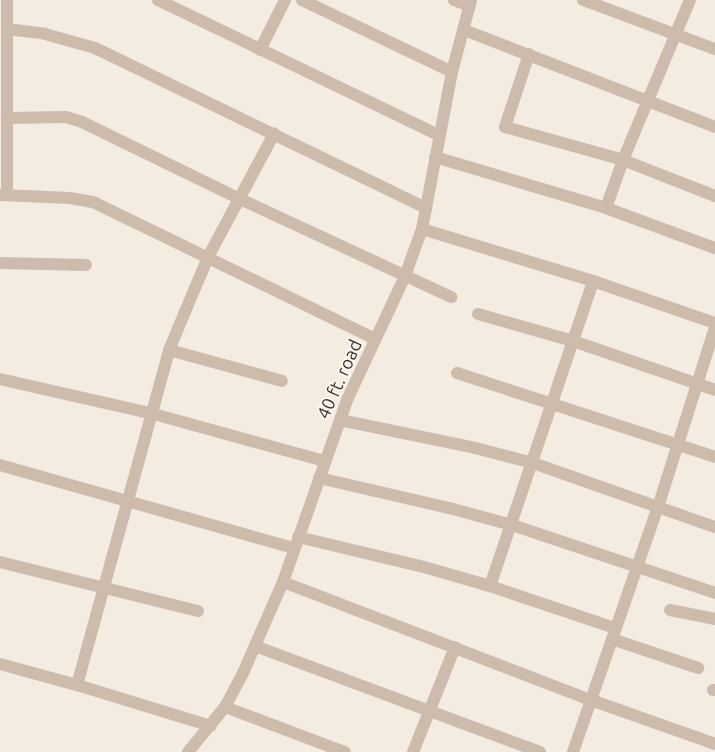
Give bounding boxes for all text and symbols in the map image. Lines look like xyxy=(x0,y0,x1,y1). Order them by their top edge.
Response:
street label: 40 ft. road xyxy=(312,336,366,422)

